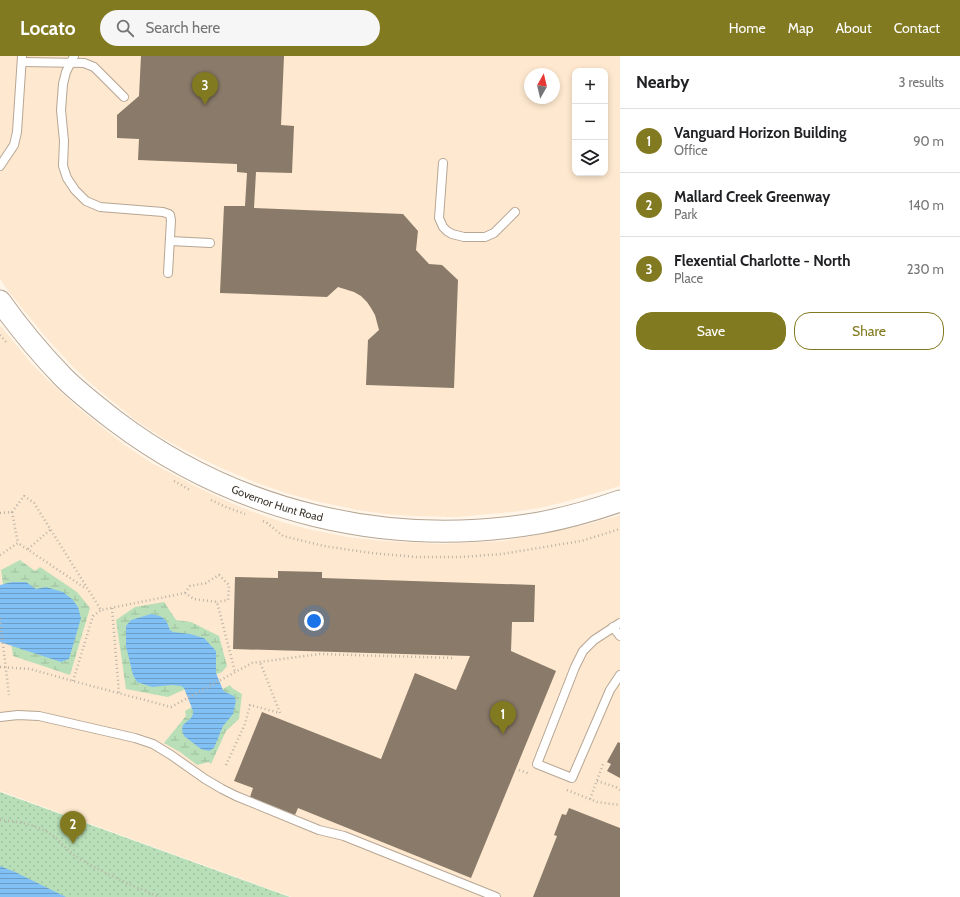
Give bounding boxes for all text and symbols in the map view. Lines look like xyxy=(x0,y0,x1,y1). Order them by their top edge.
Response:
search box xyxy=(100,10,380,46)
text: Locato xyxy=(20,17,76,40)
icon: search xyxy=(114,17,136,39)
text: Search here xyxy=(146,19,220,37)
text: Home xyxy=(729,19,766,37)
text: Map xyxy=(788,19,813,37)
text: About xyxy=(835,19,872,37)
text: Contact xyxy=(894,19,940,37)
north arrow xyxy=(524,68,560,104)
map controls xyxy=(572,68,608,176)
button: + xyxy=(572,68,608,104)
pin: 3 xyxy=(192,72,218,105)
text: Nearby xyxy=(636,72,689,92)
text: 3 results xyxy=(898,74,944,90)
button: − xyxy=(572,104,608,140)
text: Vanguard Horizon Building xyxy=(674,124,846,142)
text: 1 xyxy=(647,133,651,149)
text: 90 m xyxy=(913,133,944,149)
button: layers xyxy=(572,140,608,176)
text: Office xyxy=(674,142,708,158)
text: Mallard Creek Greenway xyxy=(674,188,830,206)
text: 2 xyxy=(646,197,652,213)
text: 140 m xyxy=(909,197,944,213)
text: Park xyxy=(674,206,697,222)
text: Flexential Charlotte - North xyxy=(674,252,850,270)
text: 3 xyxy=(645,261,653,277)
text: 230 m xyxy=(907,261,944,277)
text: Place xyxy=(674,270,703,286)
button: Save xyxy=(636,312,786,350)
button: Share xyxy=(794,312,944,350)
street label: Governor Hunt Road xyxy=(229,482,324,524)
your location xyxy=(304,611,324,631)
pin: 1 xyxy=(490,701,516,734)
pin: 2 xyxy=(60,811,86,844)

